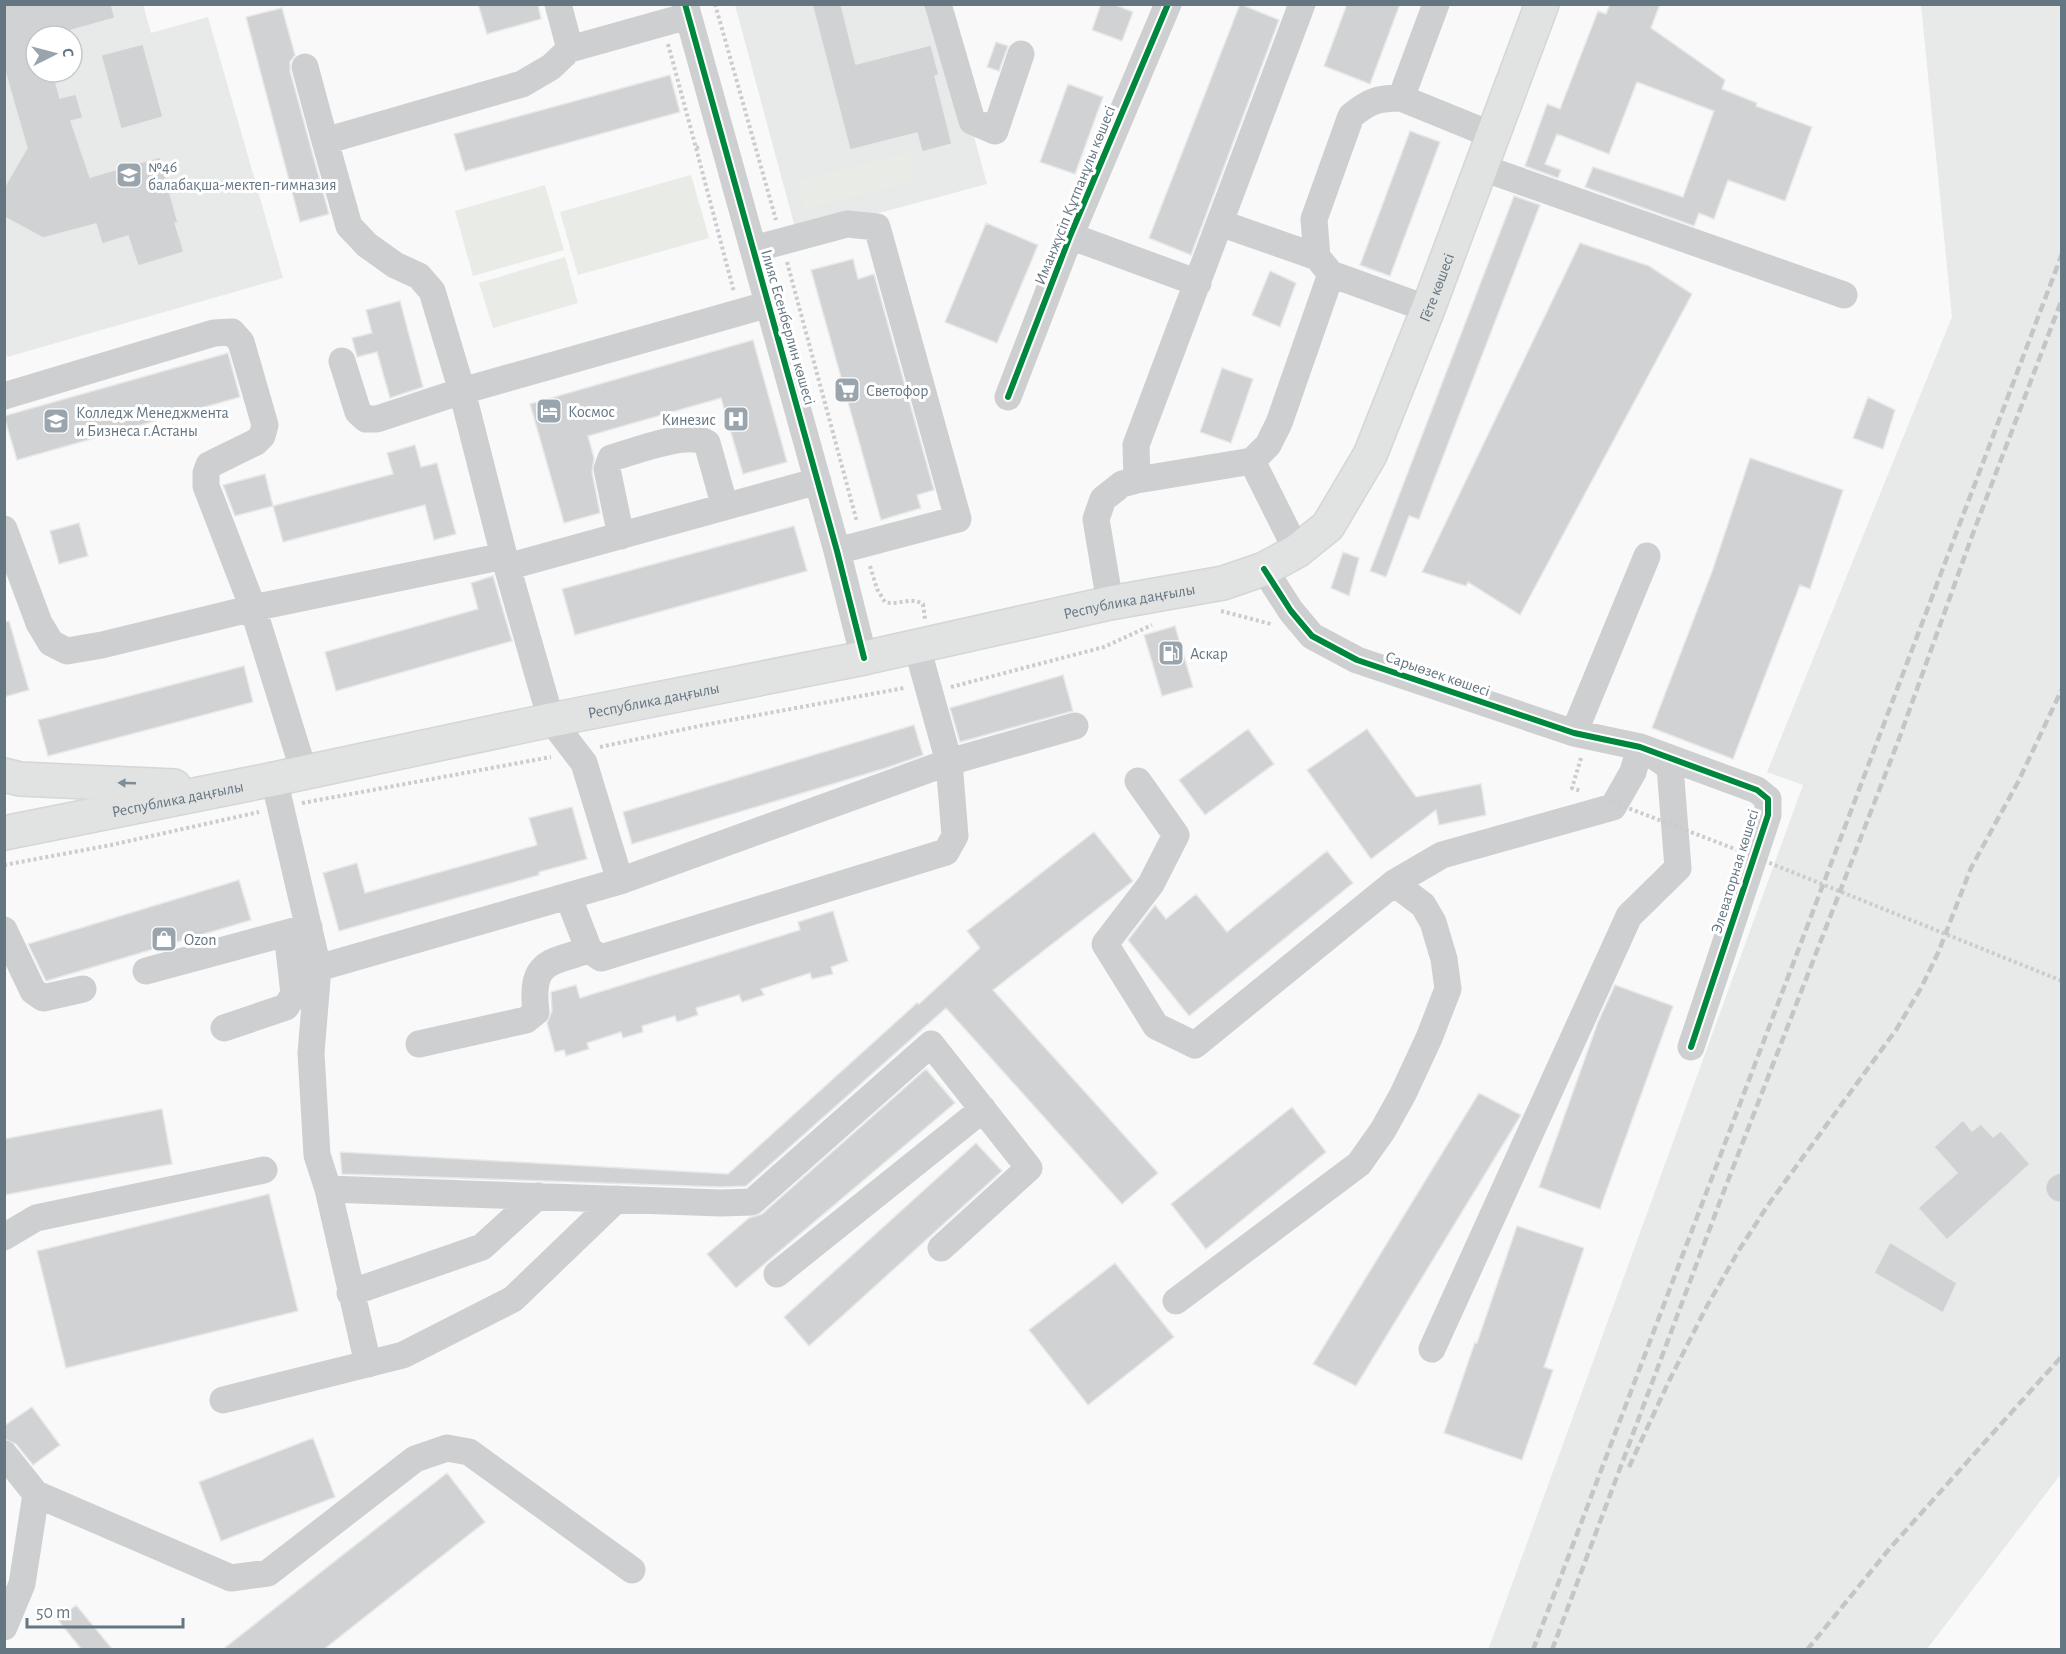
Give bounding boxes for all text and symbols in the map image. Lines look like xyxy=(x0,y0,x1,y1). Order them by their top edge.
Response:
north arrow xyxy=(24,24,84,84)
text: С xyxy=(60,47,76,58)
street label: Иманжүсіп Құтпанұлы көшесі xyxy=(1032,104,1118,287)
place label: №46 балабақша-мектеп-гимназия xyxy=(148,159,337,193)
school or university icon: №46 балабақша-мектеп-гимназия xyxy=(114,160,144,190)
street label: Ілияс Есенберлин көшесі xyxy=(758,248,818,407)
street label: Гёте көшесі xyxy=(1417,251,1457,324)
supermarket icon: Светофор xyxy=(832,375,862,405)
place label: Светофор xyxy=(866,383,928,399)
hotel icon: Космос xyxy=(534,396,564,426)
place label: Космос xyxy=(568,404,615,420)
hospital icon: Кинезис xyxy=(721,404,751,434)
place label: Колледж Менеджмента и Бизнеса г.Астаны xyxy=(76,405,229,439)
school or university icon: Колледж Менеджмента и Бизнеса г.Астаны xyxy=(41,406,71,436)
place label: Кинезис xyxy=(662,412,716,428)
street label: Республика даңғылы xyxy=(1062,581,1196,622)
fuel station icon: Аскар xyxy=(1156,638,1186,668)
place label: Аскар xyxy=(1190,646,1228,662)
street label: Сарыөзек көшесі xyxy=(1383,649,1492,699)
street label: Республика даңғылы xyxy=(586,680,721,722)
street label: Республика даңғылы xyxy=(111,778,245,820)
one-way arrow xyxy=(117,779,136,788)
street label: Элеваторная көшесі xyxy=(1708,807,1762,935)
shop icon: Ozon xyxy=(149,924,179,954)
place label: Ozon xyxy=(184,932,216,948)
scale bar xyxy=(27,1591,183,1629)
text: 50 m xyxy=(36,1604,70,1622)

